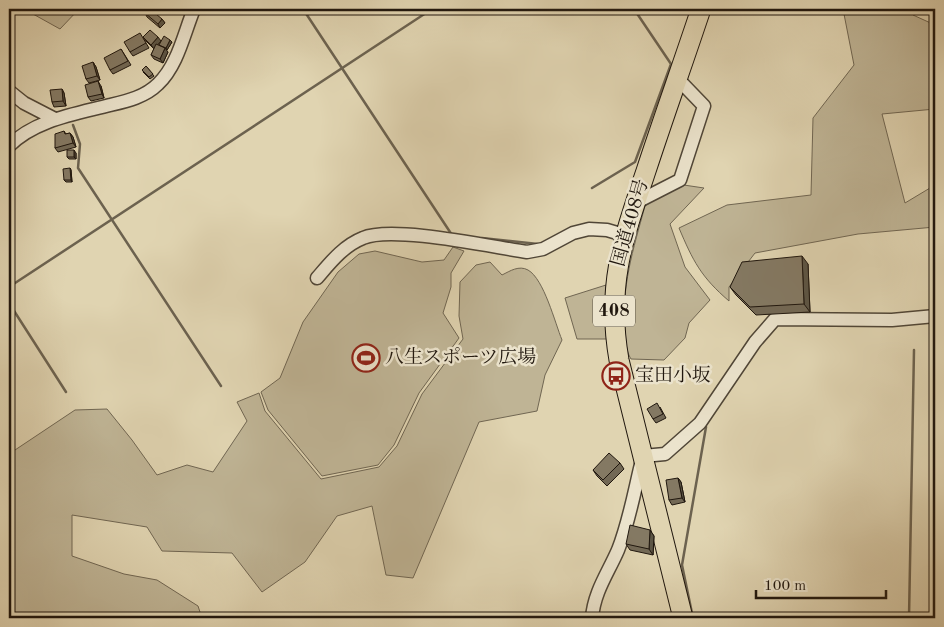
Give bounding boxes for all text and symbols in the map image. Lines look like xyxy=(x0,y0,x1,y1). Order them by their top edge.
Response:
street label: 国道408号 xyxy=(608,177,653,269)
road number: 408 xyxy=(593,296,635,326)
sports icon: 八生スポーツ広場 xyxy=(351,343,381,373)
place label: 八生スポーツ広場 xyxy=(385,346,536,368)
bus stop icon: 宝田小坂 xyxy=(601,361,631,391)
place label: 宝田小坂 xyxy=(635,365,711,386)
scale bar xyxy=(756,567,886,599)
text: 100 m xyxy=(764,579,806,594)

